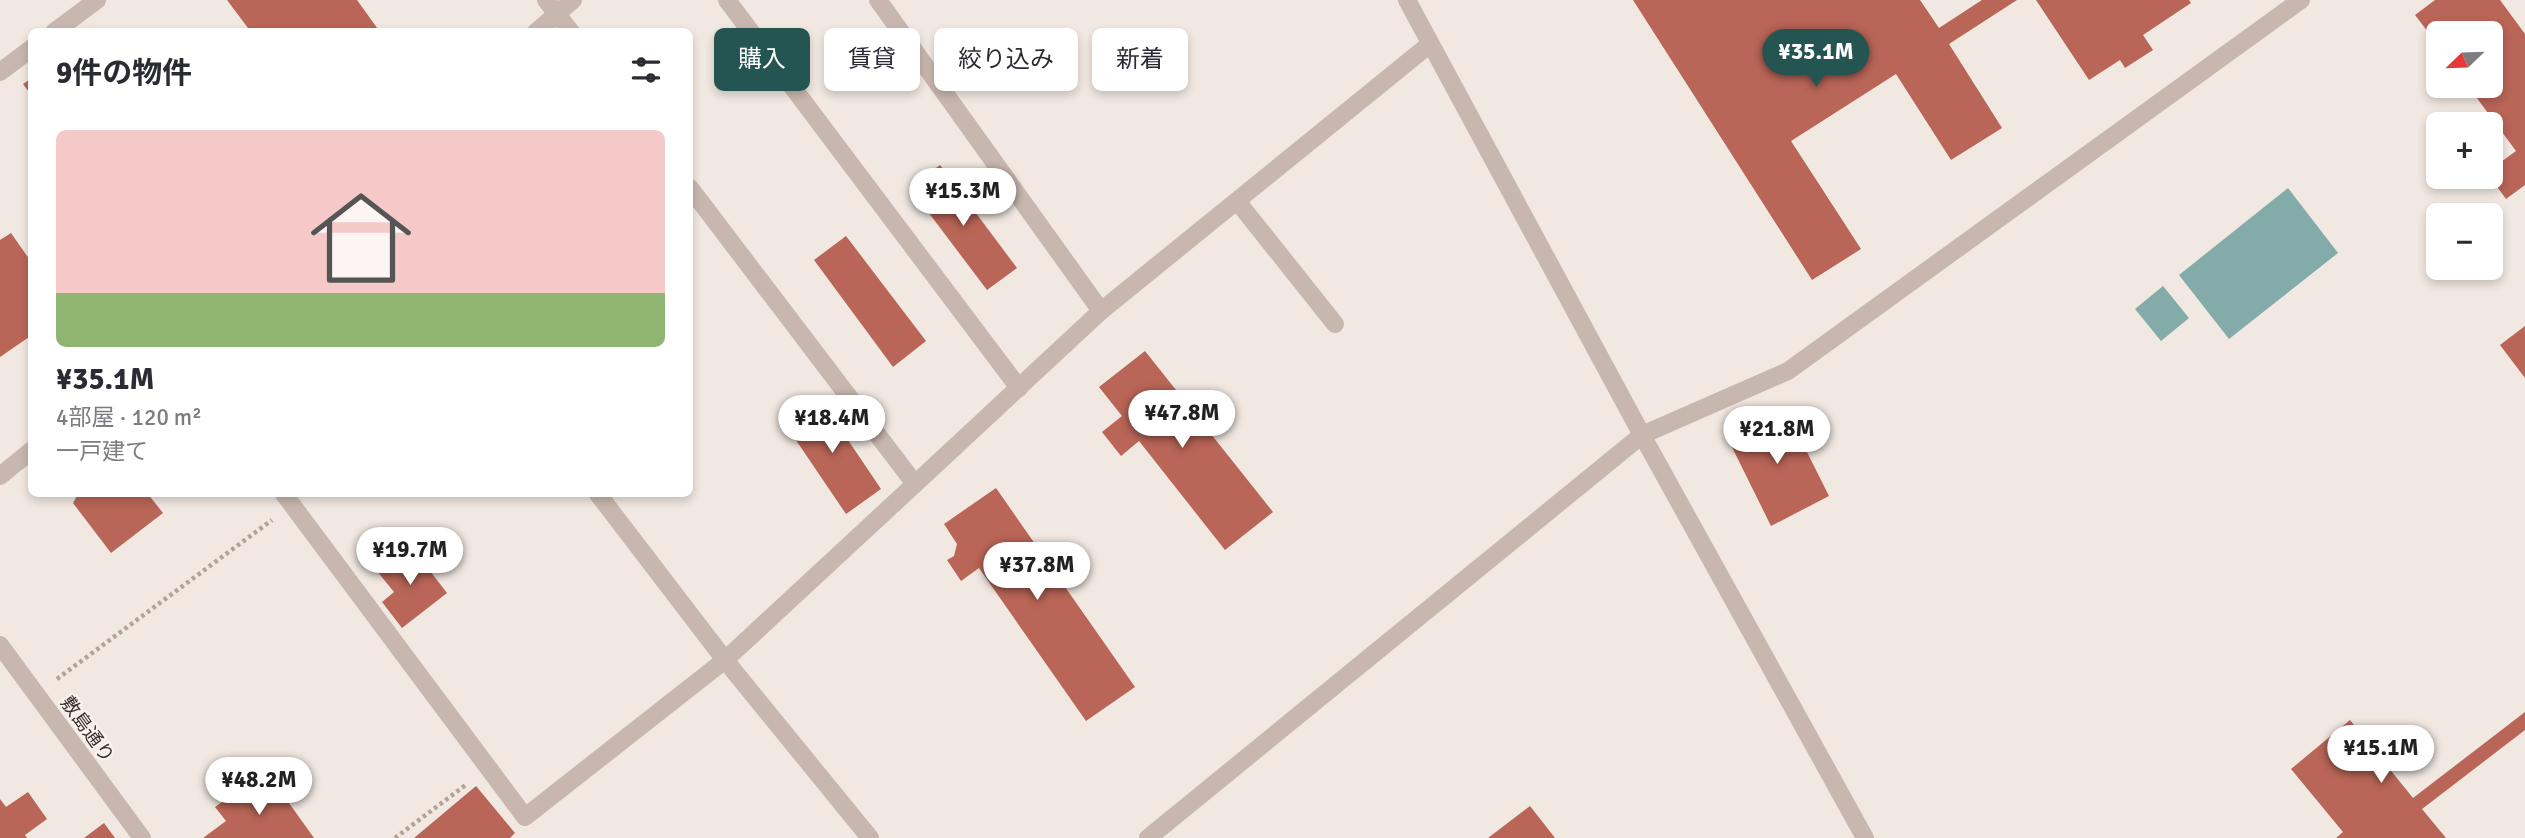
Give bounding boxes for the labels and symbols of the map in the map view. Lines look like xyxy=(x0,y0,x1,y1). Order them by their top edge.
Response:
north arrow xyxy=(2426,21,2502,98)
pin: ¥35.1M xyxy=(1759,29,1873,89)
pin: ¥15.3M xyxy=(906,168,1020,228)
pin: ¥47.8M xyxy=(1125,391,1239,450)
pin: ¥18.4M xyxy=(775,396,889,455)
pin: ¥21.8M xyxy=(1720,406,1834,466)
pin: ¥19.7M xyxy=(353,528,467,587)
pin: ¥37.8M xyxy=(980,542,1094,602)
street label: 敷島通り xyxy=(55,692,119,767)
pin: ¥15.1M xyxy=(2324,726,2438,785)
pin: ¥48.2M xyxy=(202,758,316,817)

